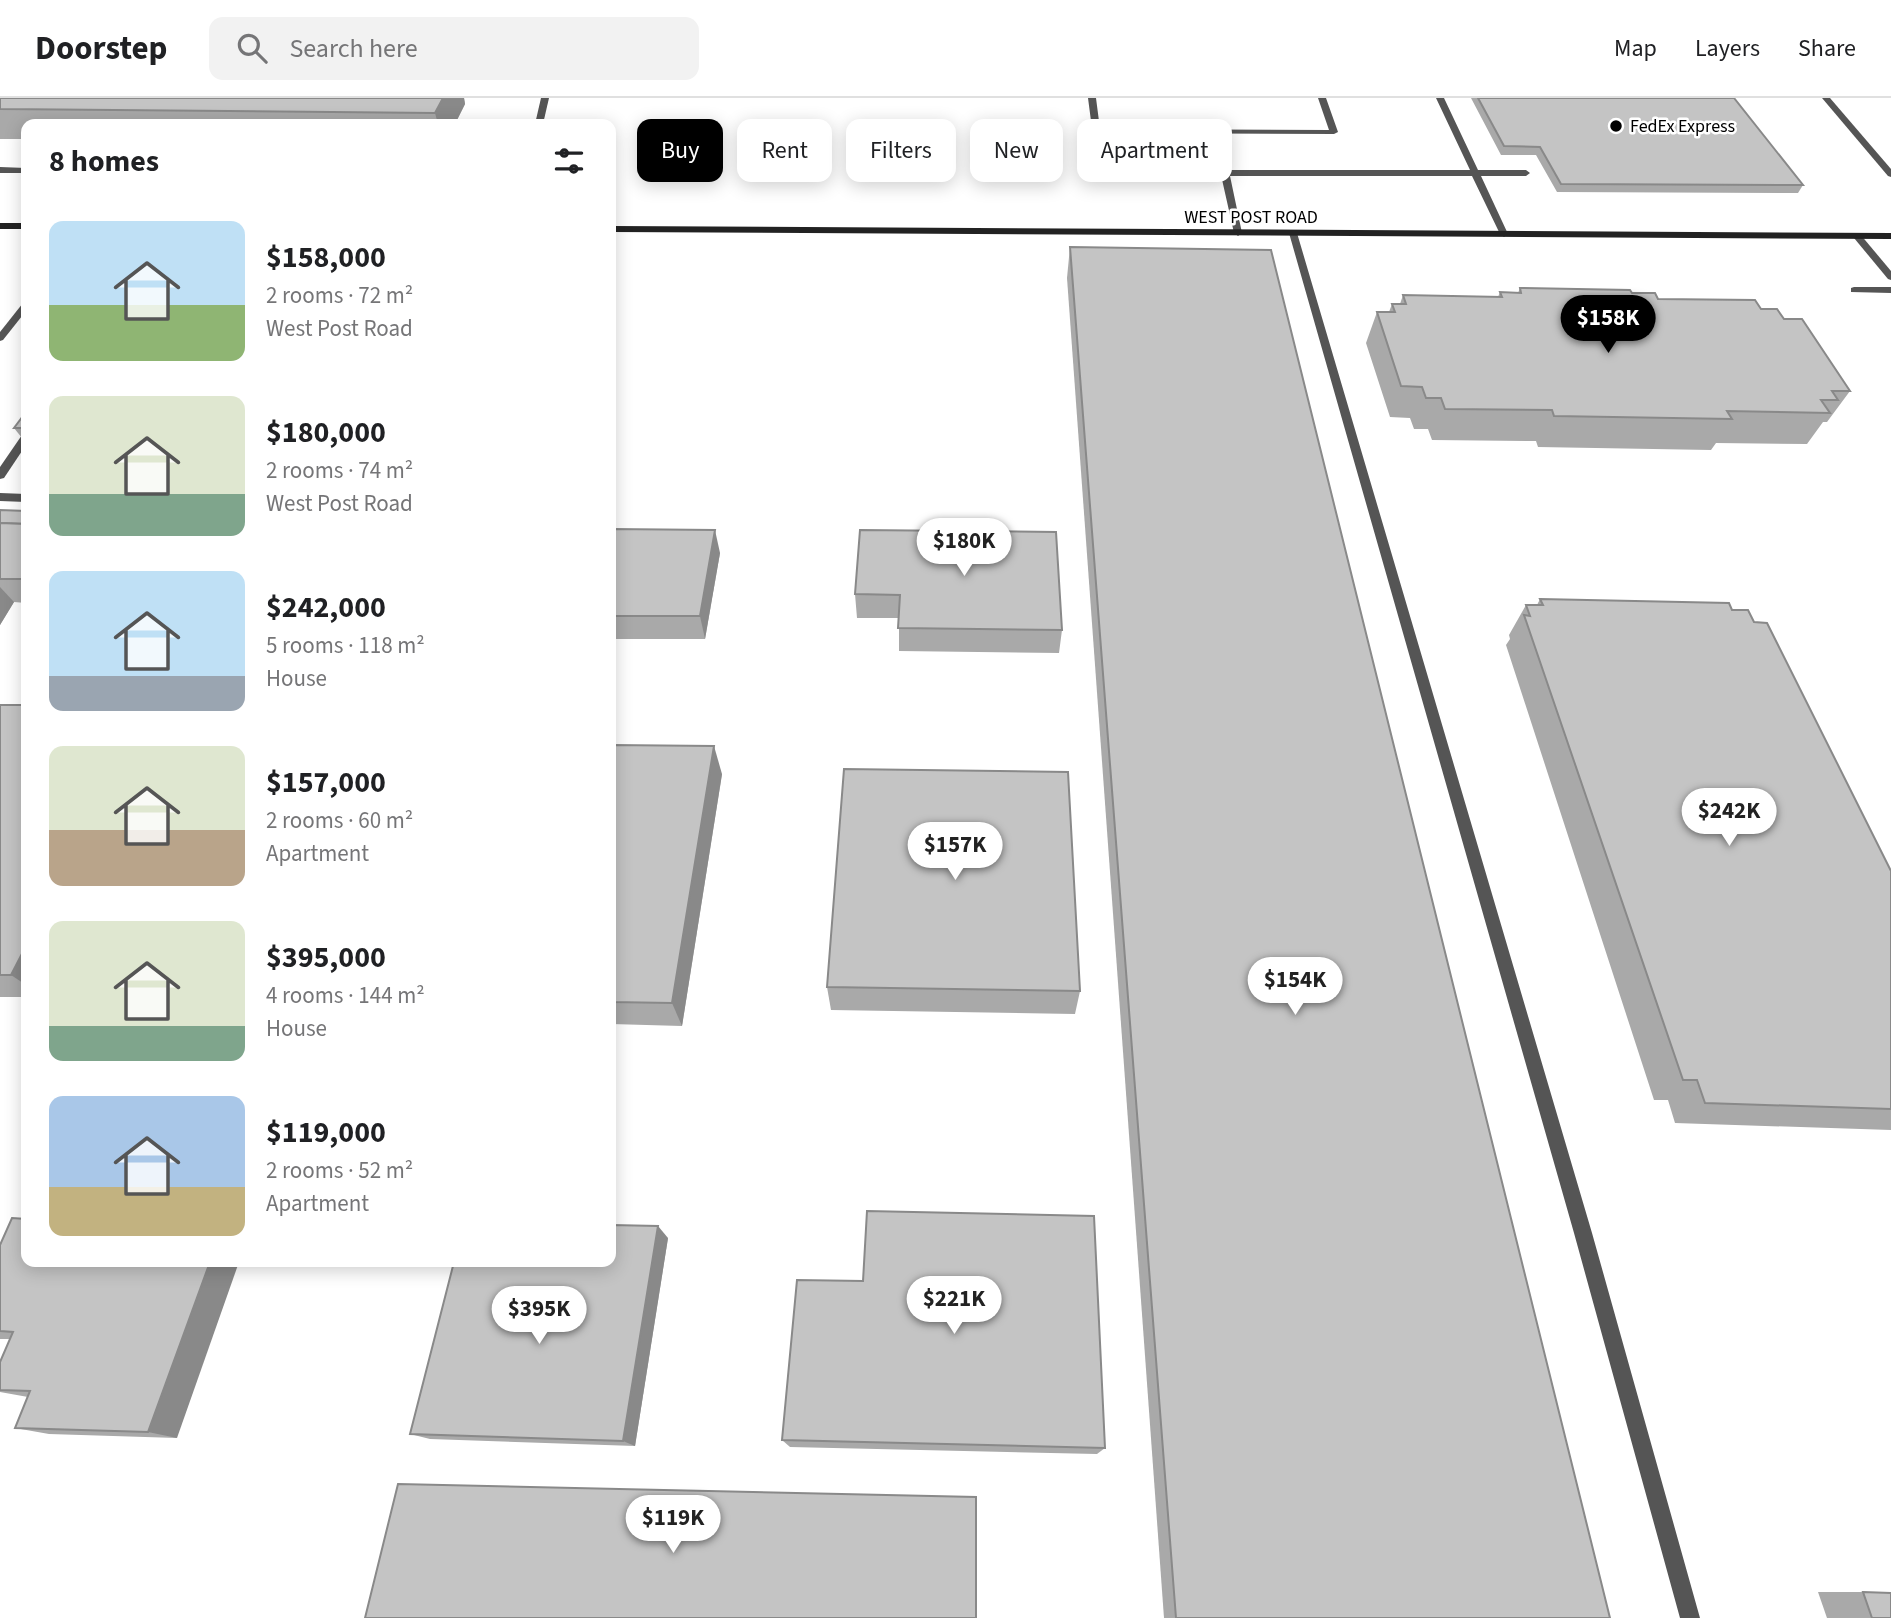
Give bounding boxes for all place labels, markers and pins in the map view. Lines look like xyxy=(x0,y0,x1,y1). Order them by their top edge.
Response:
place label: FedEx Express xyxy=(1630,114,1735,139)
marker: FedEx Express xyxy=(1608,118,1624,134)
pin: $158K xyxy=(1559,296,1657,355)
pin: $180K xyxy=(915,518,1013,578)
pin: $242K xyxy=(1680,788,1778,848)
pin: $157K xyxy=(906,822,1004,882)
pin: $154K xyxy=(1246,958,1344,1017)
pin: $221K xyxy=(905,1276,1003,1336)
pin: $395K xyxy=(490,1286,588,1346)
pin: $119K xyxy=(624,1496,722,1555)

